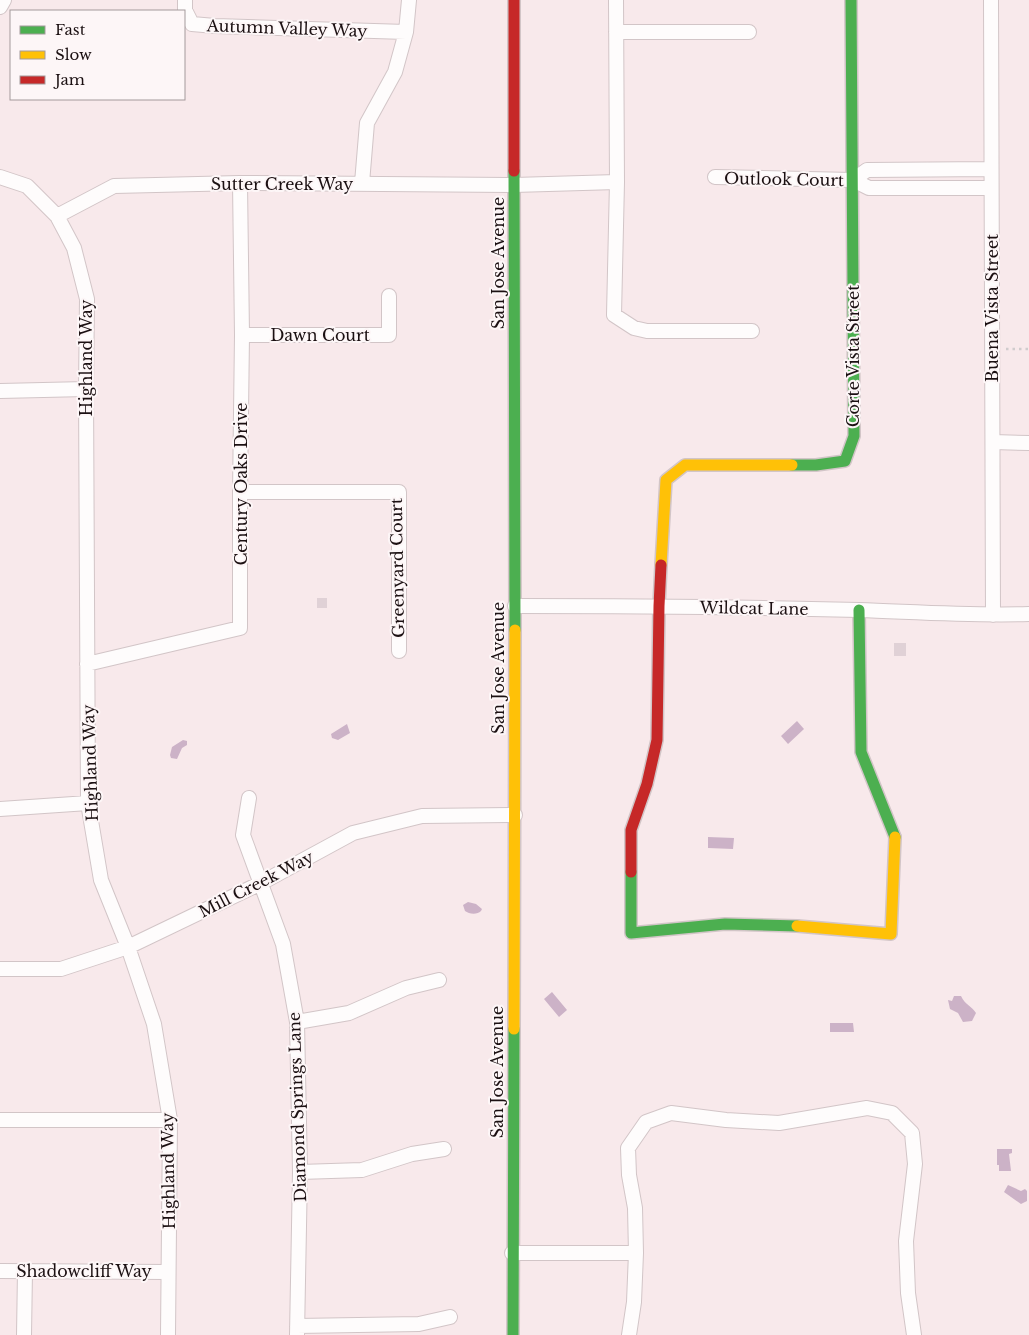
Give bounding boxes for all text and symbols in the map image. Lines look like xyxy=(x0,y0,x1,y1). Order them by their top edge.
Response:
legend xyxy=(10,10,185,100)
street label: Autumn Valley Way xyxy=(205,15,369,41)
text: Fast xyxy=(55,20,86,39)
text: Slow xyxy=(55,45,92,64)
text: Jam xyxy=(53,70,85,89)
street label: Outlook Court xyxy=(724,168,844,190)
street label: Sutter Creek Way xyxy=(211,174,354,194)
street label: San Jose Avenue xyxy=(488,197,508,329)
street label: Buena Vista Street xyxy=(982,234,1002,382)
street label: Corte Vista Street xyxy=(843,285,863,427)
street label: Highland Way xyxy=(76,299,96,416)
street label: Dawn Court xyxy=(270,325,370,345)
street label: Century Oaks Drive xyxy=(231,402,251,566)
street label: Greenyard Court xyxy=(386,498,408,638)
street label: Wildcat Lane xyxy=(698,597,809,619)
street label: San Jose Avenue xyxy=(488,602,508,734)
street label: Highland Way xyxy=(78,703,102,822)
street label: Mill Creek Way xyxy=(195,846,317,922)
street label: San Jose Avenue xyxy=(487,1006,507,1138)
street label: Diamond Springs Lane xyxy=(284,1012,310,1202)
street label: Highland Way xyxy=(157,1112,179,1230)
street label: Shadowcliff Way xyxy=(16,1261,153,1281)

